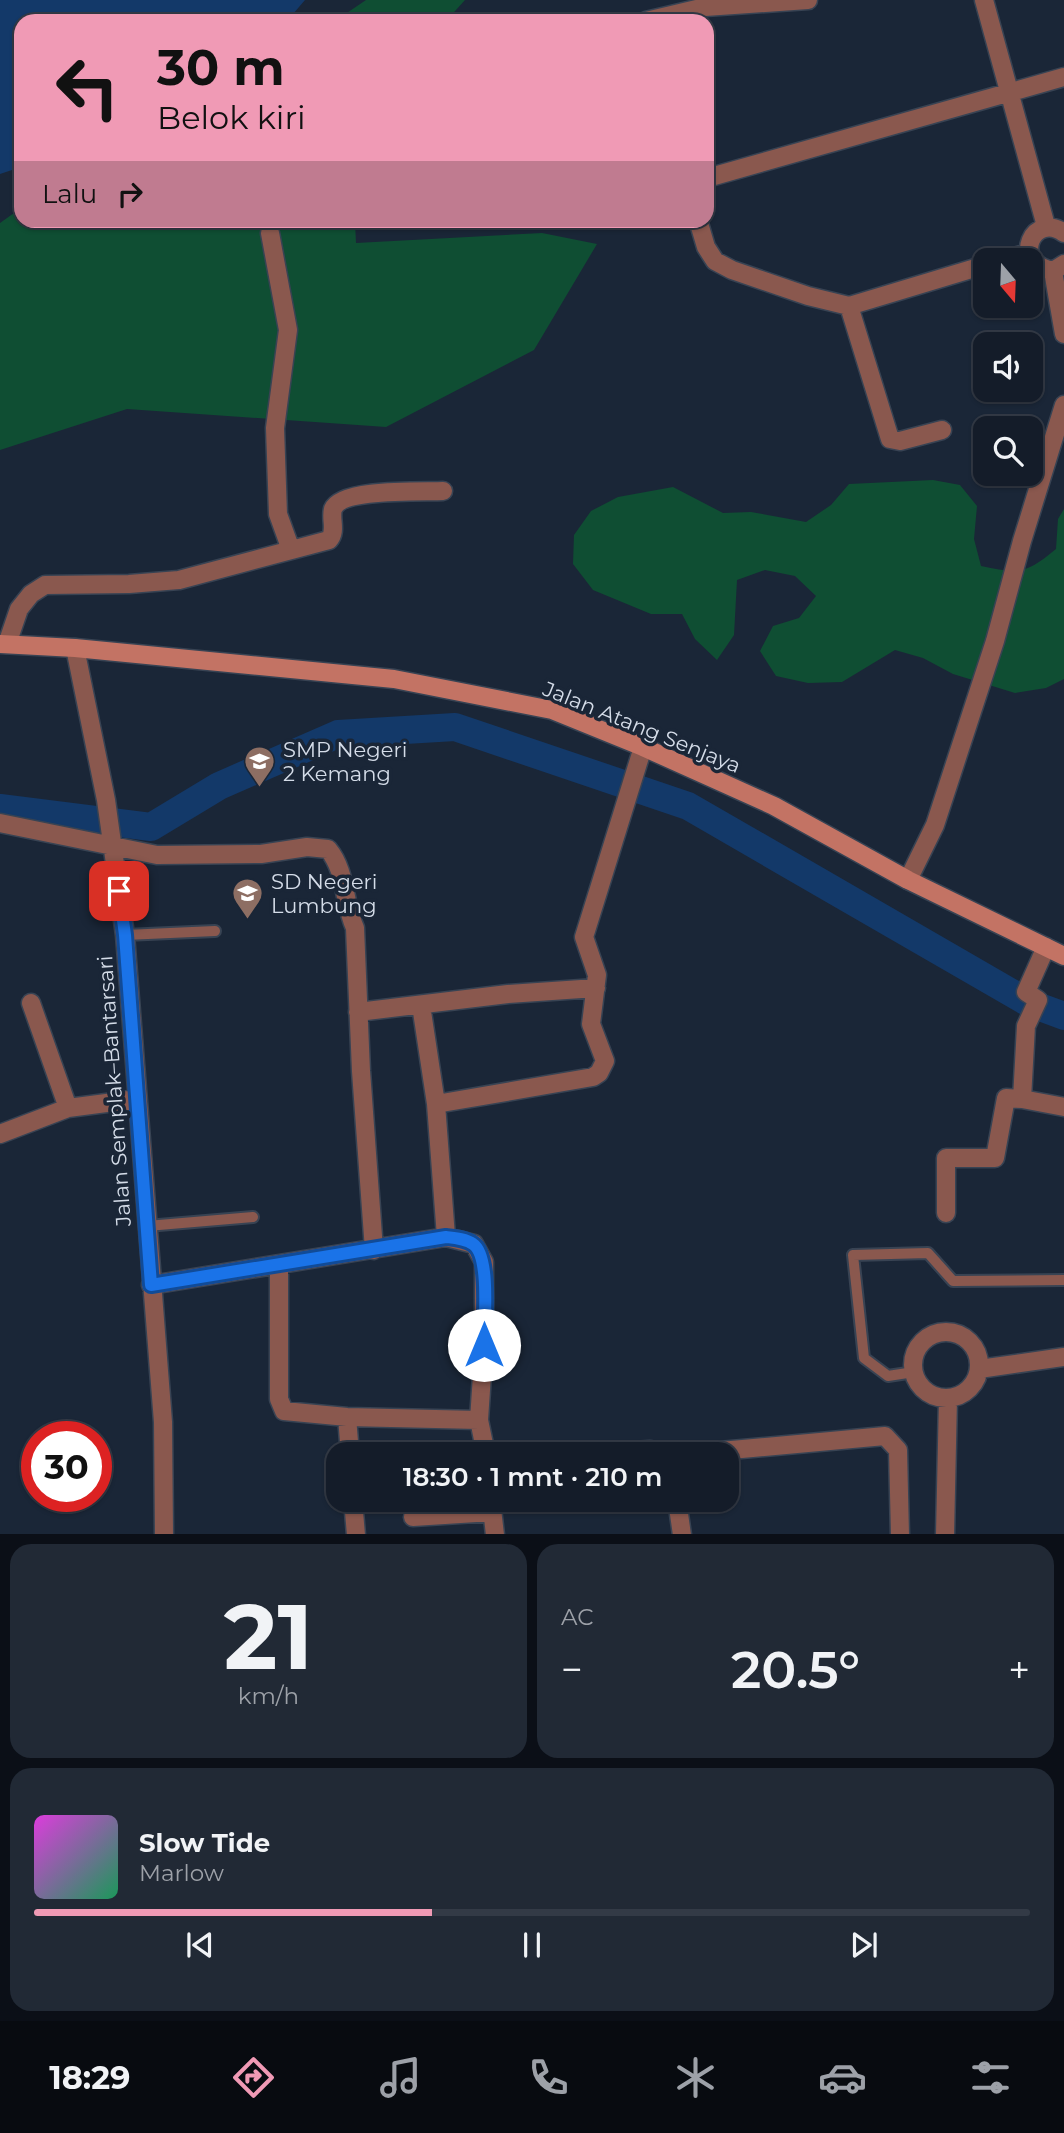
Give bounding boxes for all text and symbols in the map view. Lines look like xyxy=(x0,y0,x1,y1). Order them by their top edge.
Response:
text: 30 m xyxy=(157,38,285,97)
icon: left xyxy=(42,42,133,133)
text: Belok kiri xyxy=(157,98,306,137)
icon: right xyxy=(111,175,149,213)
text: Lalu xyxy=(42,178,97,210)
north arrow xyxy=(973,248,1043,318)
map controls xyxy=(973,248,1043,486)
button: sound xyxy=(973,332,1043,402)
button: search xyxy=(973,416,1043,486)
street label: Jalan Atang Senjaya xyxy=(539,675,745,778)
place label: SMP Negeri 2 Kemang xyxy=(283,737,407,786)
school or university icon: SMP Negeri 2 Kemang xyxy=(243,744,277,788)
pin xyxy=(89,861,149,921)
place label: SD Negeri Lumbung xyxy=(271,869,378,918)
icon: arrive xyxy=(100,872,138,910)
school or university icon: SD Negeri Lumbung xyxy=(231,876,265,920)
street label: Jalan Semplak–Bantarsari xyxy=(92,955,136,1228)
position arrow xyxy=(447,1308,521,1382)
speed limit sign: 30 xyxy=(21,1421,112,1512)
text: 18:30 · 1 mnt · 210 m xyxy=(403,1461,662,1493)
text: 21 xyxy=(224,1581,313,1692)
text: AC xyxy=(561,1603,594,1631)
text: 20.5° xyxy=(731,1638,860,1701)
text: − xyxy=(561,1646,583,1693)
text: + xyxy=(1008,1646,1030,1693)
text: km/h xyxy=(238,1682,299,1710)
text: Slow Tide xyxy=(139,1827,270,1859)
text: Marlow xyxy=(139,1859,224,1887)
icon: previous xyxy=(181,1926,219,1964)
icon: pause xyxy=(513,1926,551,1964)
icon: next xyxy=(845,1926,883,1964)
icon: directions xyxy=(229,2053,278,2102)
icon: music xyxy=(376,2053,425,2102)
icon: phone xyxy=(524,2053,573,2102)
icon: climate xyxy=(671,2053,720,2102)
icon: car xyxy=(818,2053,867,2102)
icon: filters xyxy=(966,2053,1015,2102)
text: 18:29 xyxy=(49,2058,131,2097)

